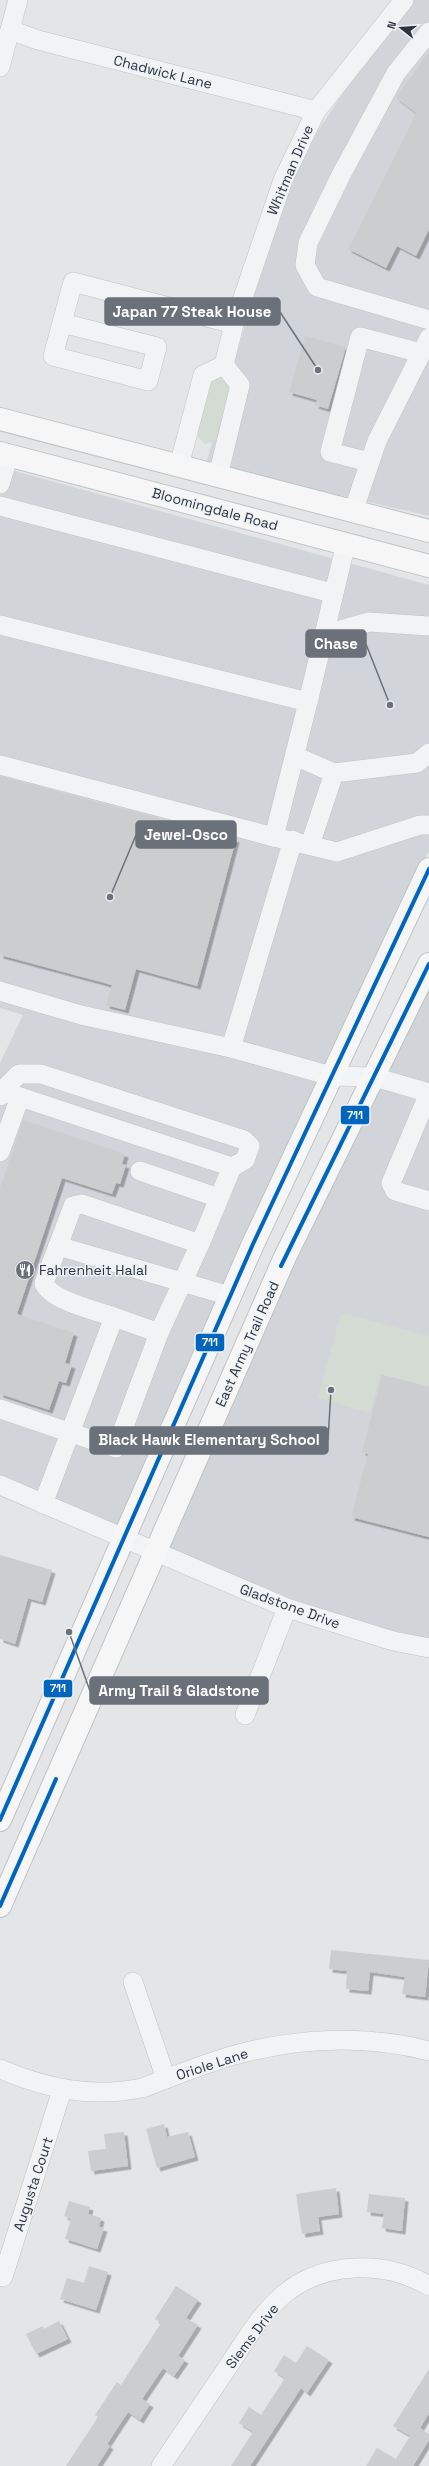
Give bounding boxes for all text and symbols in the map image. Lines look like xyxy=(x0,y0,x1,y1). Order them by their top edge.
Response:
north arrow xyxy=(381,8,421,48)
text: N xyxy=(384,20,399,31)
street label: Chadwick Lane xyxy=(112,51,214,93)
street label: Whitman Drive xyxy=(263,122,317,218)
callout: Japan 77 Steak House xyxy=(105,298,280,325)
text: Japan 77 Steak House xyxy=(112,302,272,321)
street label: Bloomingdale Road xyxy=(150,484,280,534)
callout: Chase xyxy=(306,630,366,657)
text: Chase xyxy=(314,634,358,653)
callout: Jewel-Osco xyxy=(136,821,236,848)
text: Jewel-Osco xyxy=(144,825,228,844)
line badge: 711 xyxy=(340,1105,370,1125)
text: 711 xyxy=(347,1108,363,1122)
restaurant icon: Fahrenheit Halal xyxy=(14,1259,36,1281)
place label: Fahrenheit Halal xyxy=(39,1261,147,1279)
street label: East Army Trail Road xyxy=(211,1278,283,1410)
line badge: 711 xyxy=(195,1333,225,1352)
text: 711 xyxy=(202,1335,218,1349)
callout: Black Hawk Elementary School xyxy=(90,1427,328,1454)
text: Black Hawk Elementary School xyxy=(98,1430,320,1449)
street label: Gladstone Drive xyxy=(237,1579,343,1633)
callout: Army Trail & Gladstone xyxy=(90,1677,268,1704)
line badge: 711 xyxy=(43,1679,73,1698)
text: 711 xyxy=(50,1681,66,1695)
text: Army Trail & Gladstone xyxy=(99,1681,260,1700)
street label: Oriole Lane xyxy=(174,2044,250,2084)
street label: Augusta Court xyxy=(9,2135,57,2233)
street label: Siems Drive xyxy=(222,2300,282,2372)

